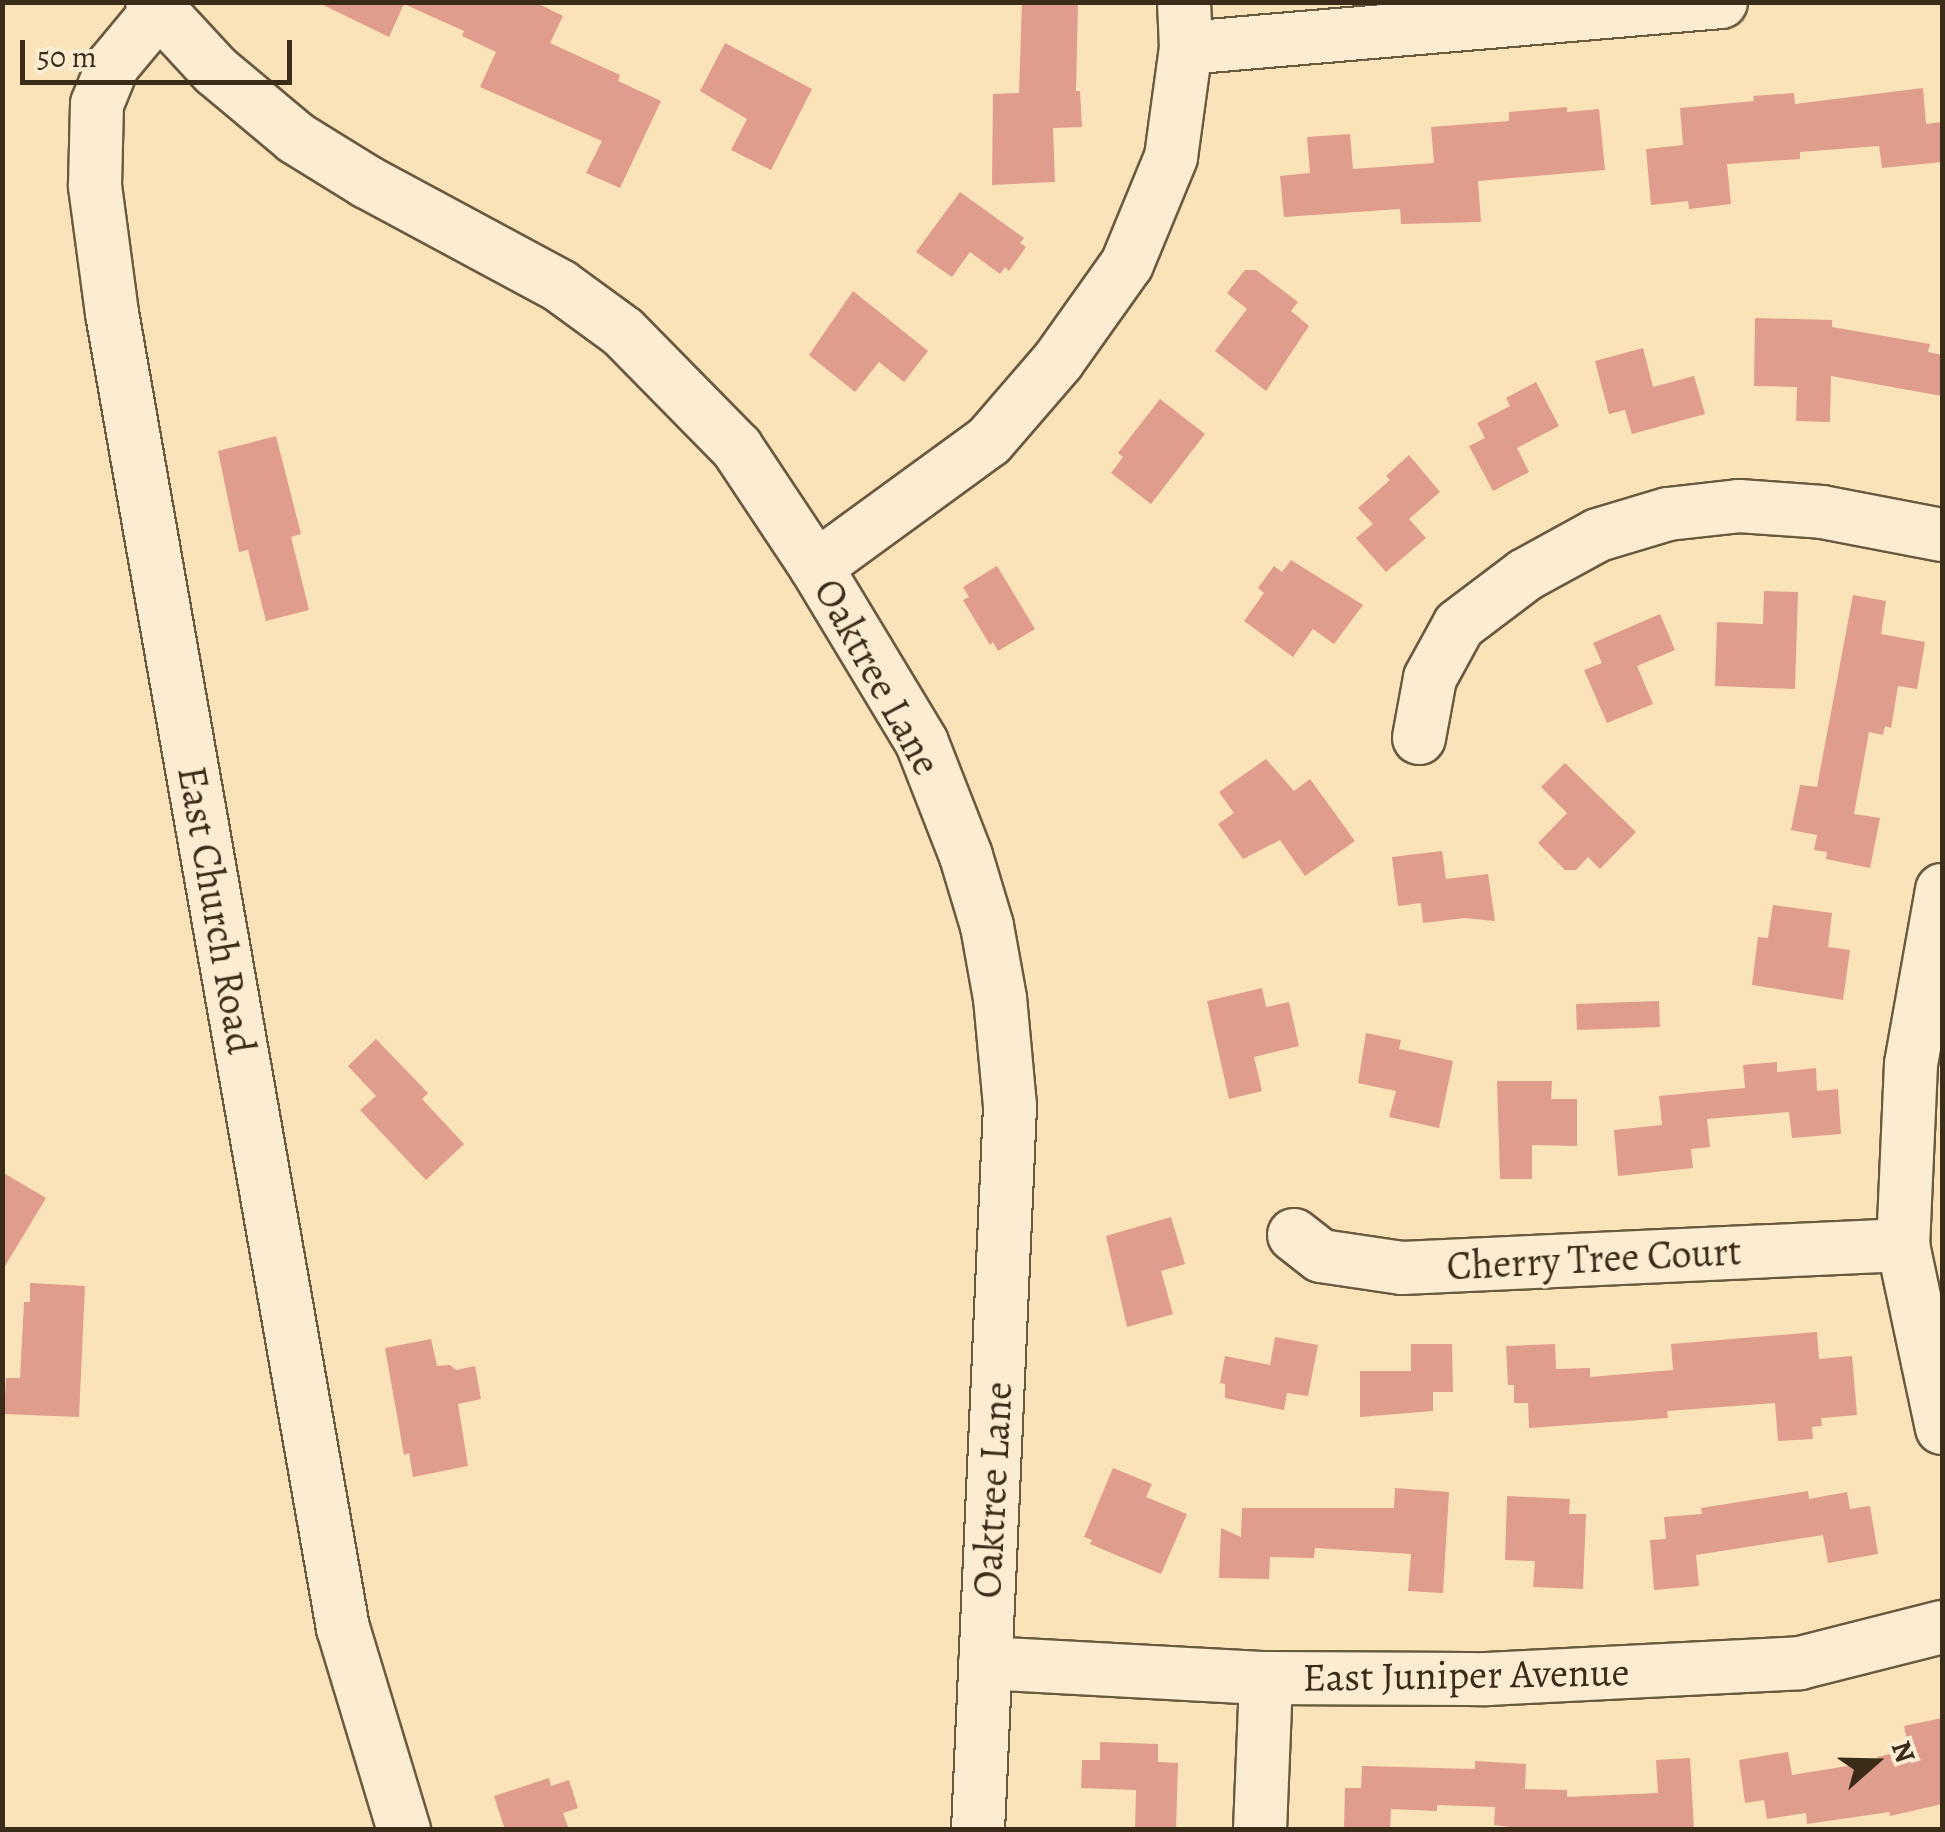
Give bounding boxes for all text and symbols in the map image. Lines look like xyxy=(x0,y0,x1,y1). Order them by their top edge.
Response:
scale bar xyxy=(25,20,298,82)
text: 50 m xyxy=(37,37,97,77)
street label: Oaktree Lane xyxy=(803,571,951,783)
street label: East Church Road xyxy=(167,762,265,1058)
street label: Cherry Tree Court xyxy=(1445,1227,1743,1291)
street label: Oaktree Lane xyxy=(963,1380,1023,1600)
street label: East Juniper Avenue xyxy=(1302,1648,1630,1702)
north arrow xyxy=(1825,1712,1925,1812)
text: N xyxy=(1882,1736,1925,1768)

